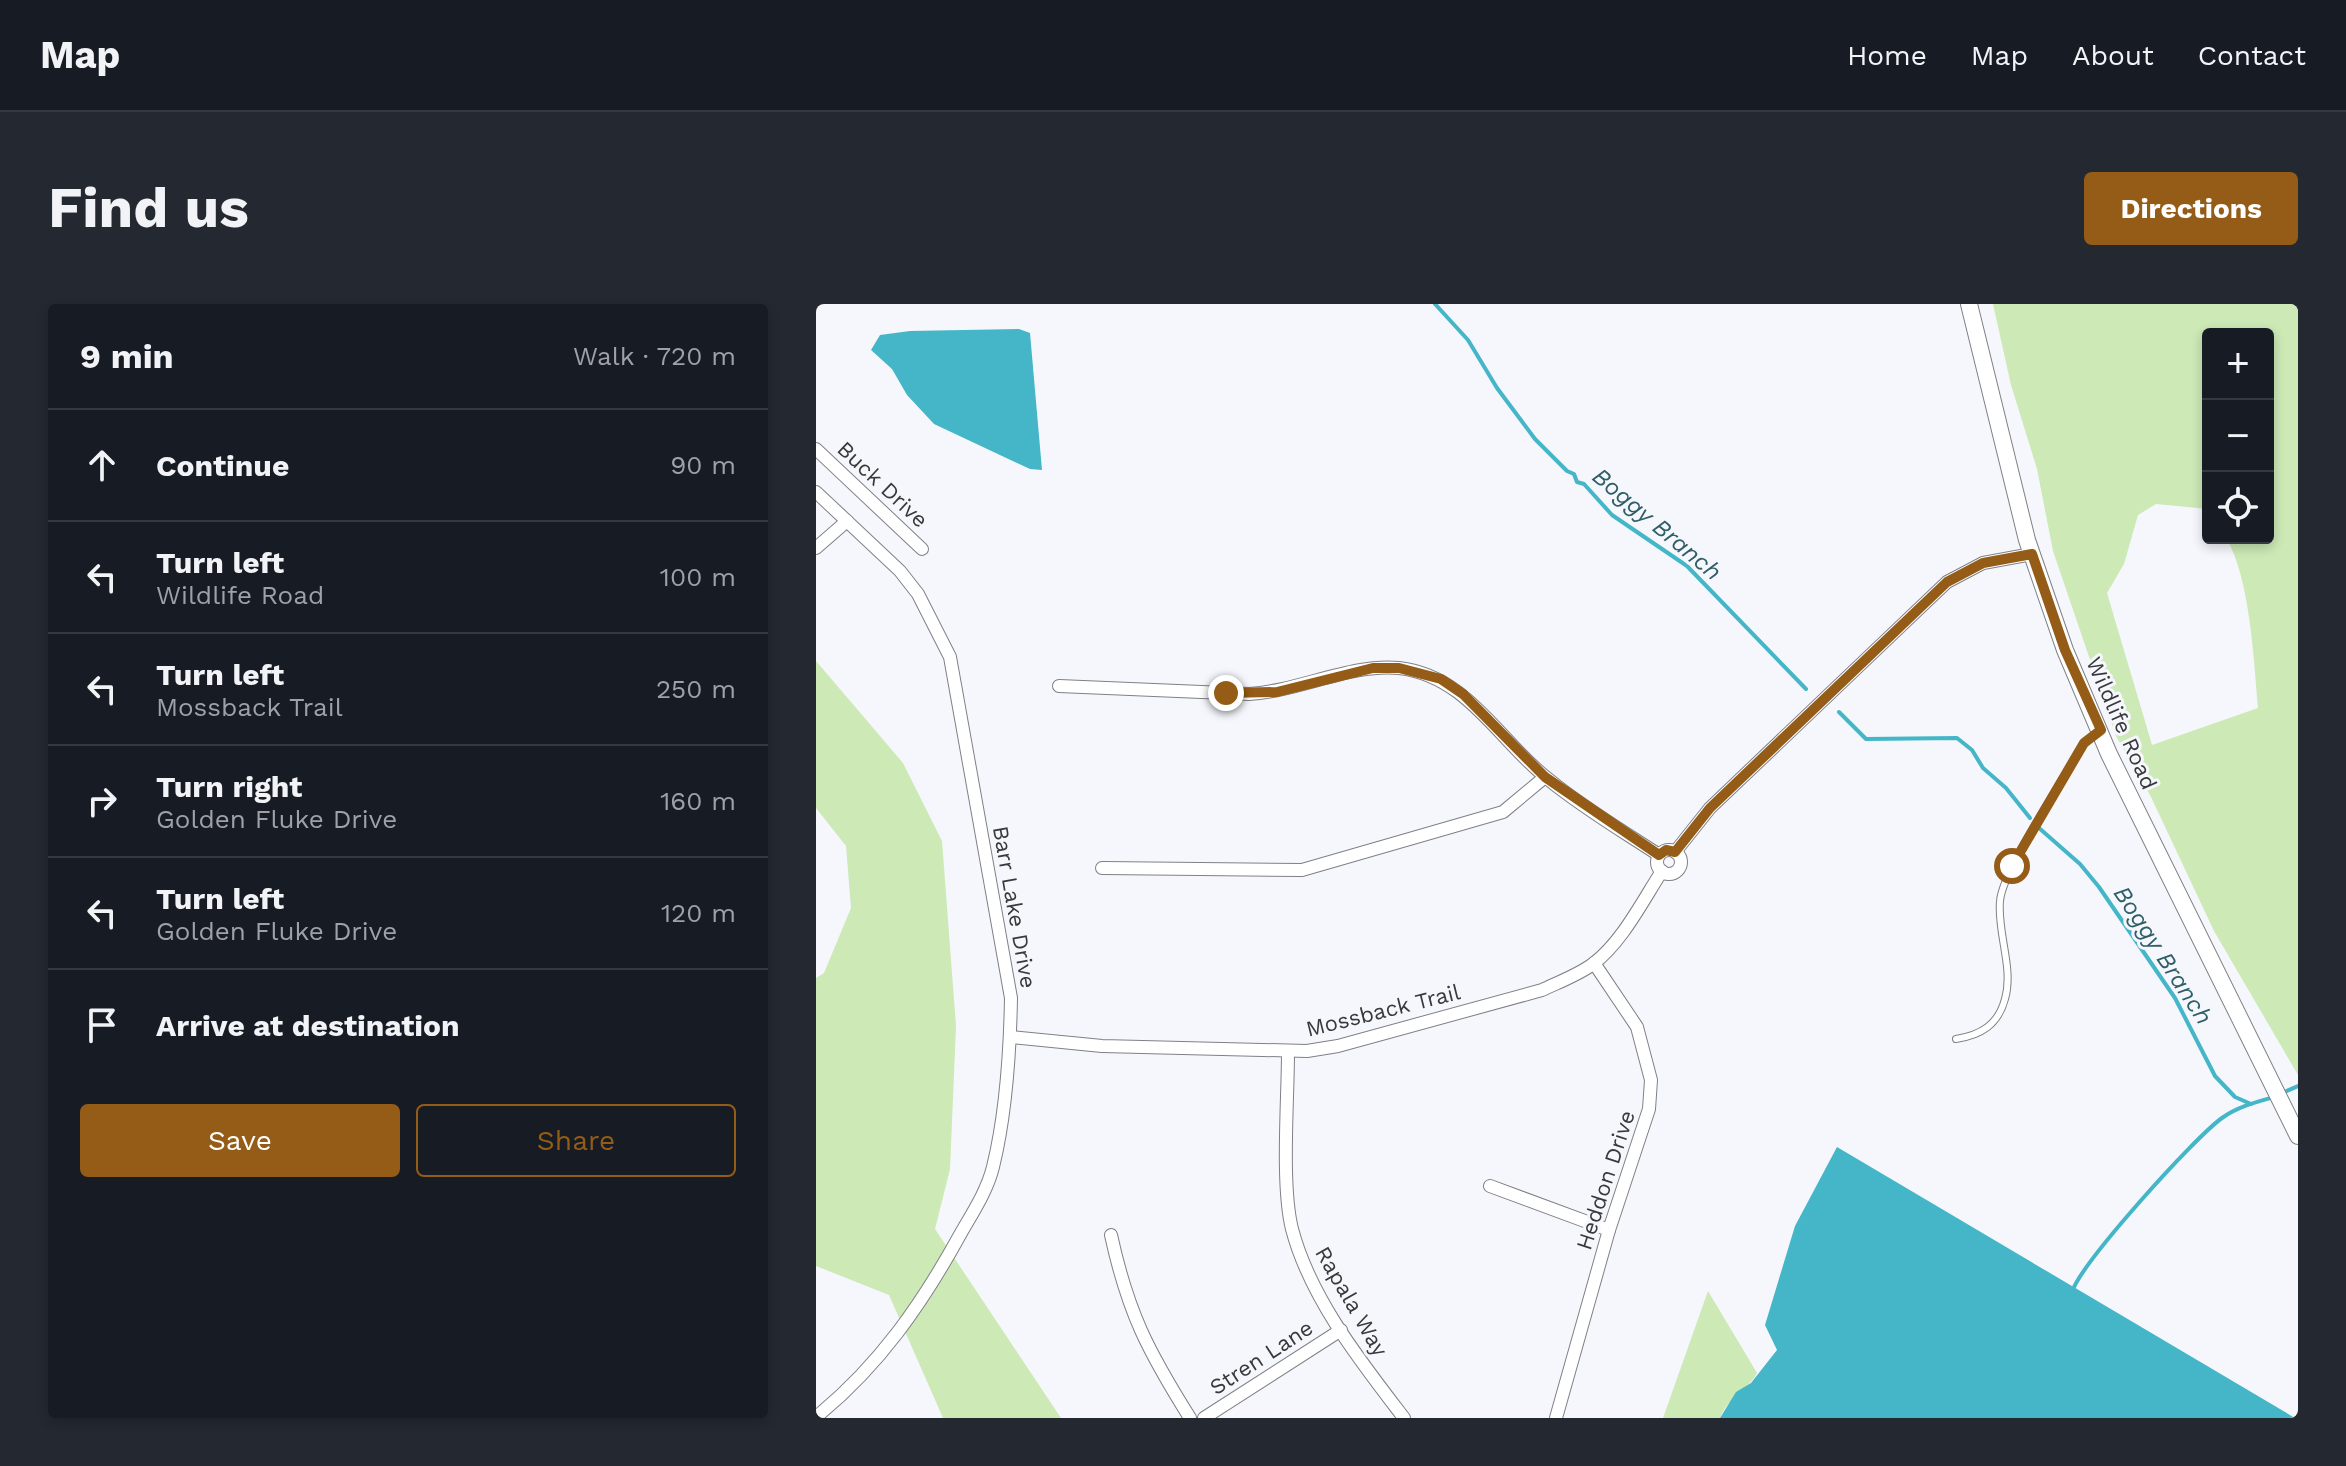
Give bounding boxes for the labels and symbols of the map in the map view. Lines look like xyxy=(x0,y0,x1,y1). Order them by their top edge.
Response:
street label: Buck Drive xyxy=(832,436,933,533)
water label: Boggy Branch xyxy=(1587,462,1727,586)
street label: Wildlife Road xyxy=(2081,653,2162,793)
route end xyxy=(1208,675,1244,711)
street label: Barr Lake Drive xyxy=(988,824,1041,990)
route start xyxy=(1994,848,2030,884)
water label: Boggy Branch xyxy=(2108,880,2218,1030)
street label: Mossback Trail xyxy=(1303,979,1463,1042)
street label: Heddon Drive xyxy=(1571,1107,1640,1253)
street label: Rapala Way xyxy=(1310,1242,1393,1361)
street label: Stren Lane xyxy=(1205,1315,1317,1400)

